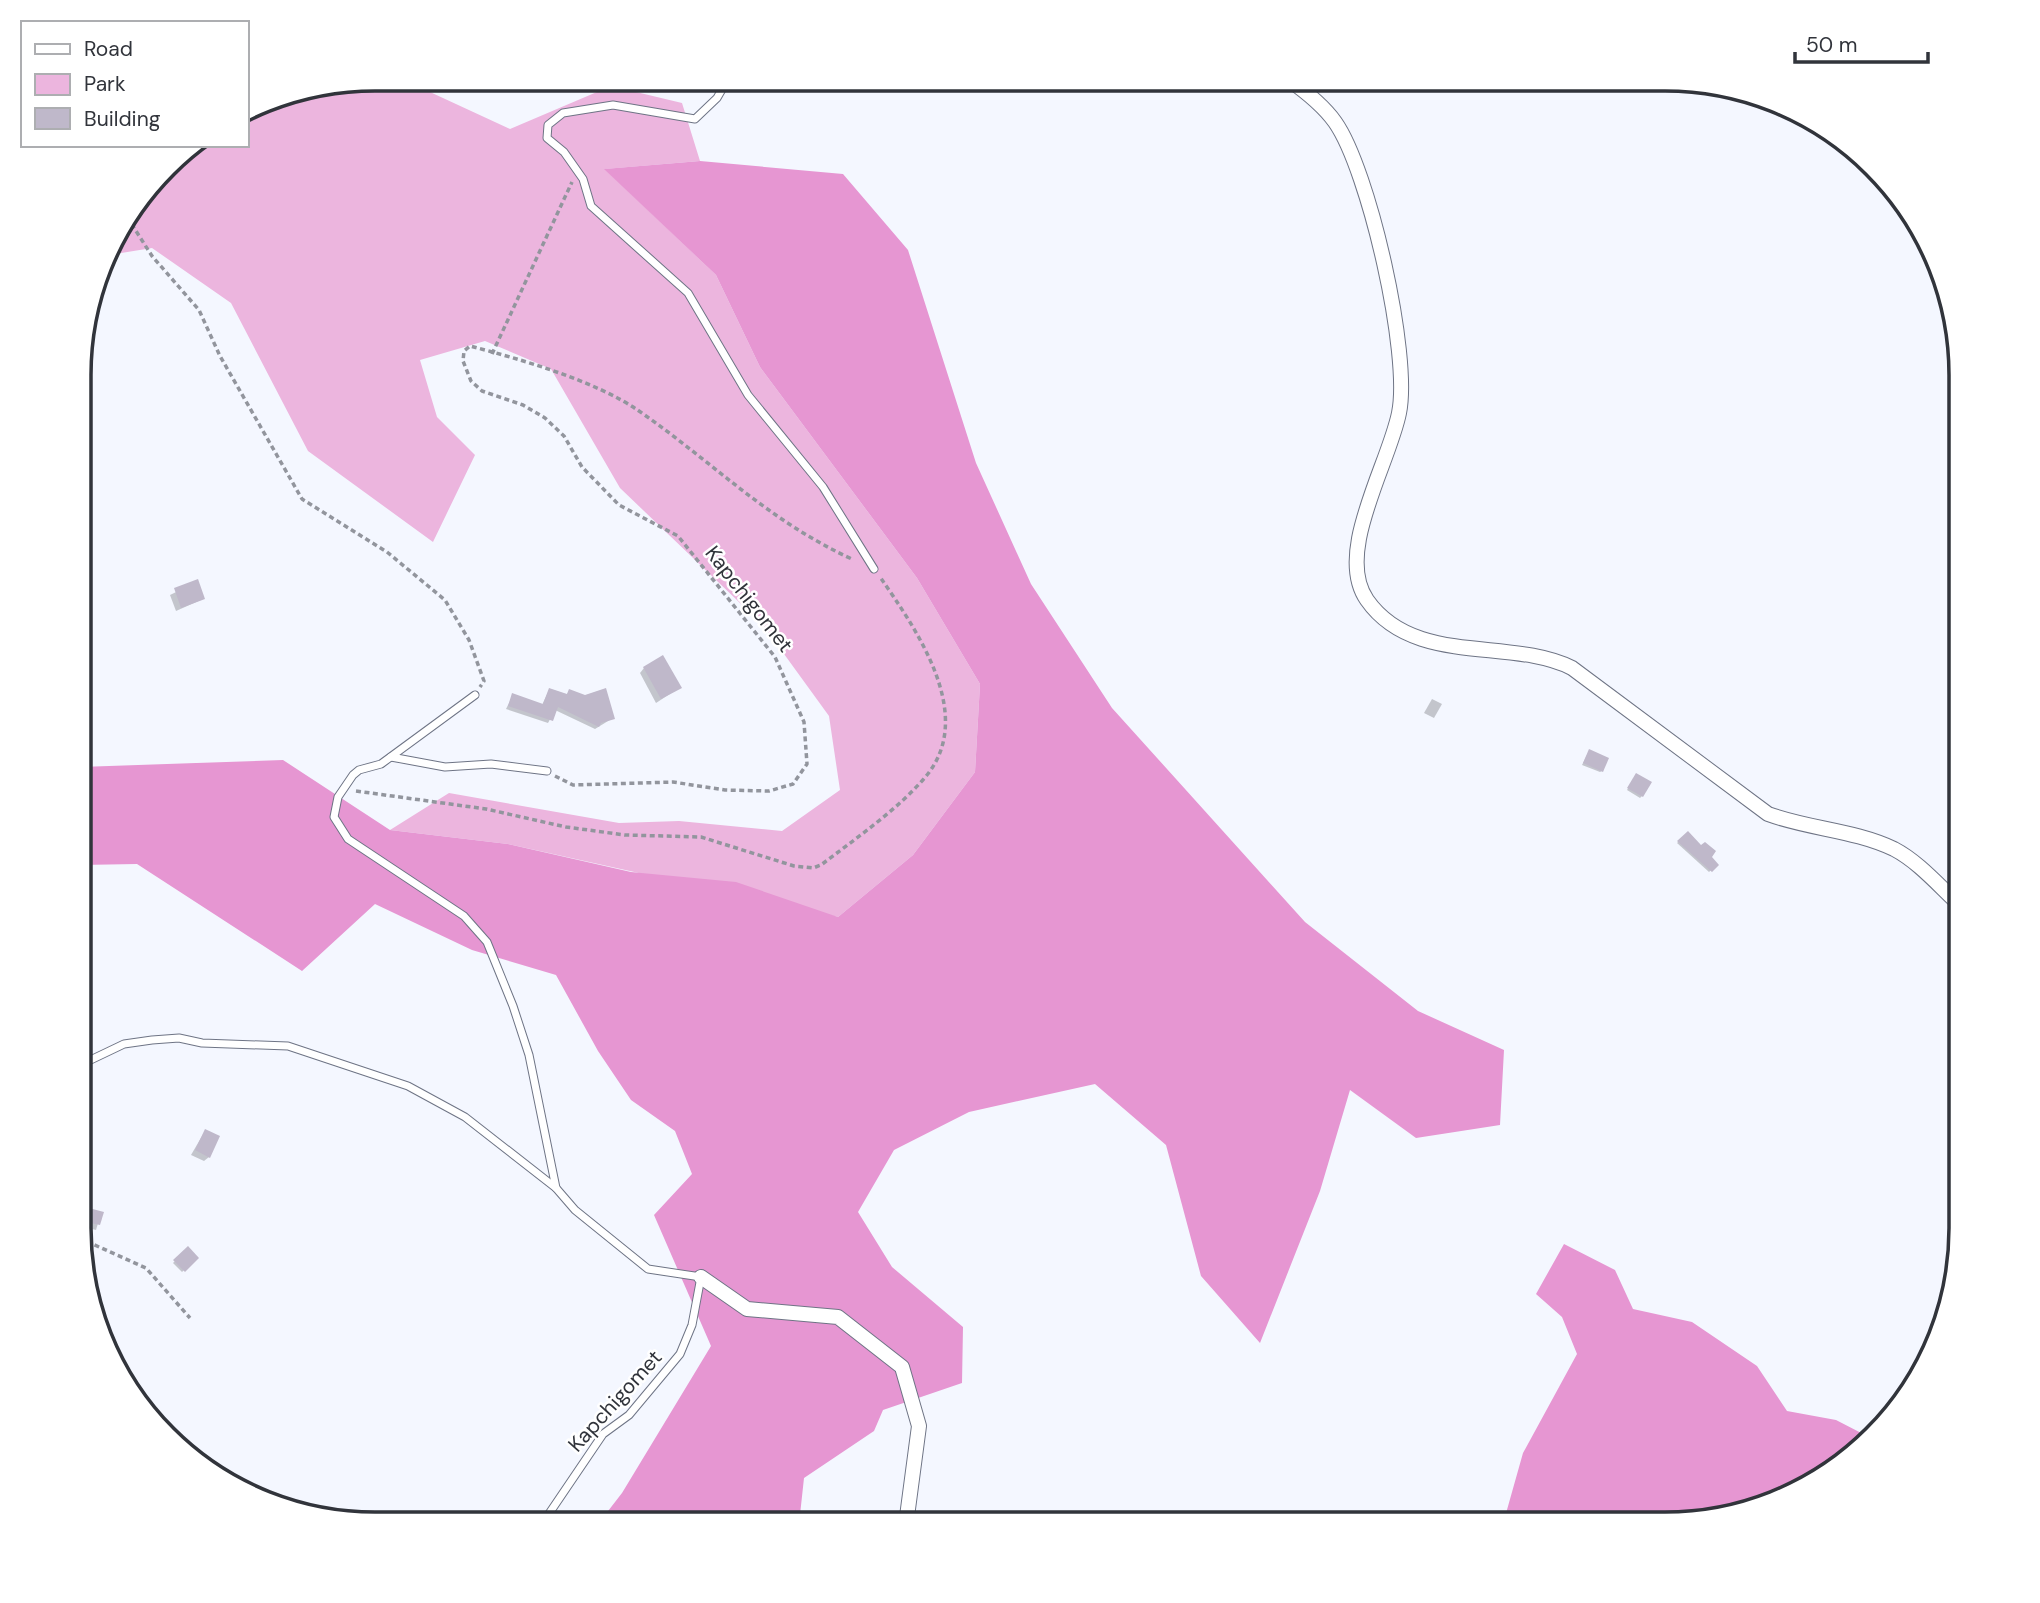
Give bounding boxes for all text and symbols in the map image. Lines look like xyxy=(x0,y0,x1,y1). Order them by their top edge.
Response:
legend xyxy=(21,21,248,147)
scale bar xyxy=(1795,21,1928,65)
text: 50 m xyxy=(1806,31,1857,59)
text: Road xyxy=(84,35,133,63)
text: Park xyxy=(84,70,126,98)
text: Building xyxy=(84,105,161,133)
street label: Kapchigomet xyxy=(699,540,799,658)
street label: Kapchigomet xyxy=(562,1344,668,1458)

